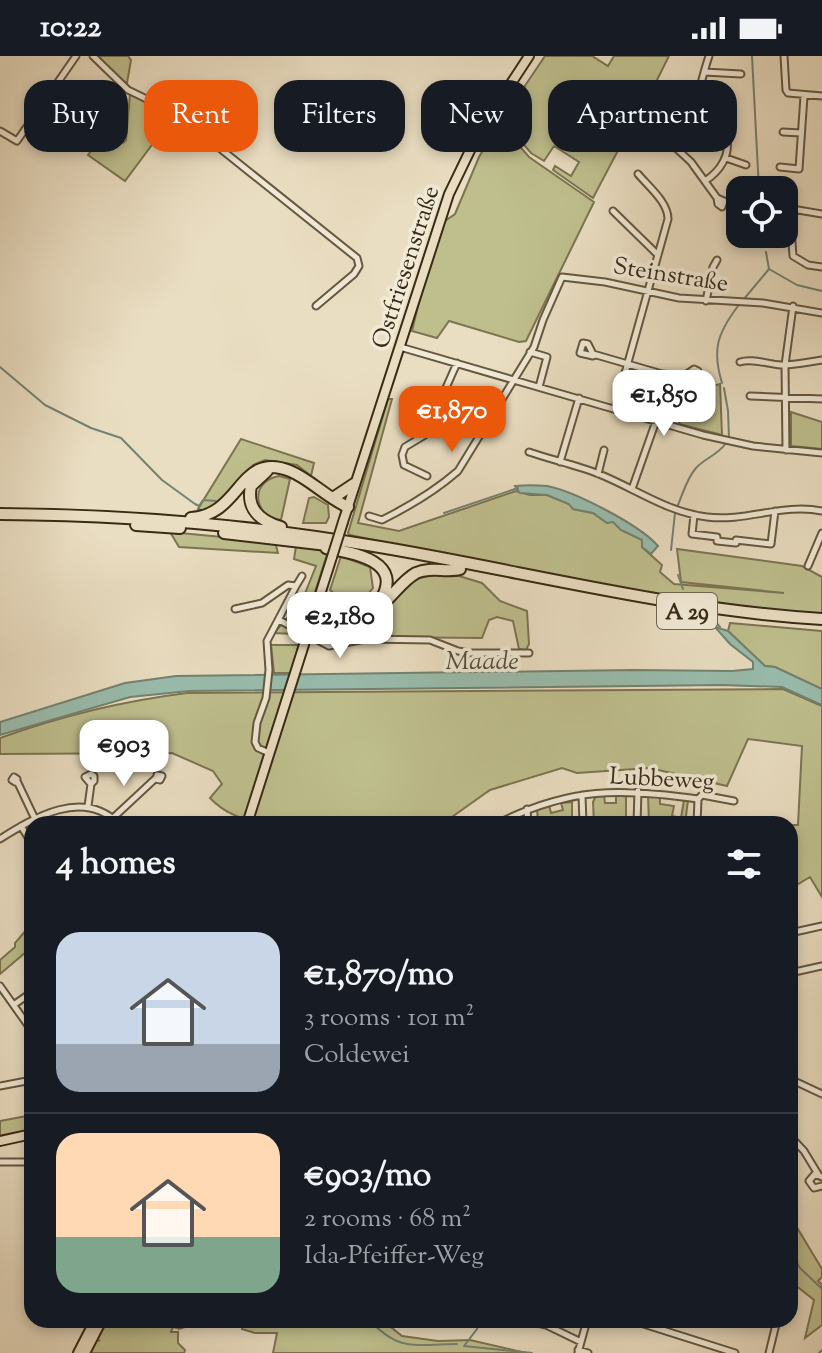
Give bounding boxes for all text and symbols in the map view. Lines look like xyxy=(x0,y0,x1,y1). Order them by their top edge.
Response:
text: 10:22 xyxy=(40,7,101,50)
chip: Buy xyxy=(24,80,128,152)
chip: Rent xyxy=(144,80,258,152)
chip: Filters xyxy=(274,80,405,152)
chip: New xyxy=(421,80,532,152)
chip: Apartment xyxy=(548,80,737,152)
map controls xyxy=(726,176,798,248)
button: locate xyxy=(726,176,798,248)
street label: Ostfriesenstraße xyxy=(365,182,449,354)
street label: Steinstraße xyxy=(611,250,731,302)
pin: €1,850 xyxy=(599,370,729,438)
text: €1,850 xyxy=(631,377,697,414)
pin: €1,870 xyxy=(387,386,517,454)
text: €1,870 xyxy=(417,393,487,430)
pin: €2,180 xyxy=(275,592,405,660)
road number: A 29 xyxy=(657,593,717,629)
text: €2,180 xyxy=(305,599,375,636)
water label: Maade xyxy=(445,644,519,681)
pin: €903 xyxy=(77,720,171,788)
text: €903 xyxy=(98,727,150,764)
street label: Lubbeweg xyxy=(609,760,716,800)
text: 4 homes xyxy=(56,840,176,889)
icon: filters xyxy=(722,842,766,886)
text: €1,870/mo xyxy=(304,951,454,1000)
icon: home xyxy=(120,964,216,1060)
text: 3 rooms · 101 m² xyxy=(304,1000,474,1037)
text: Coldewei xyxy=(304,1037,410,1074)
text: €903/mo xyxy=(304,1152,431,1201)
icon: home xyxy=(120,1165,216,1261)
text: 2 rooms · 68 m² xyxy=(304,1201,471,1238)
text: Ida-Pfeiffer-Weg xyxy=(304,1238,484,1275)

